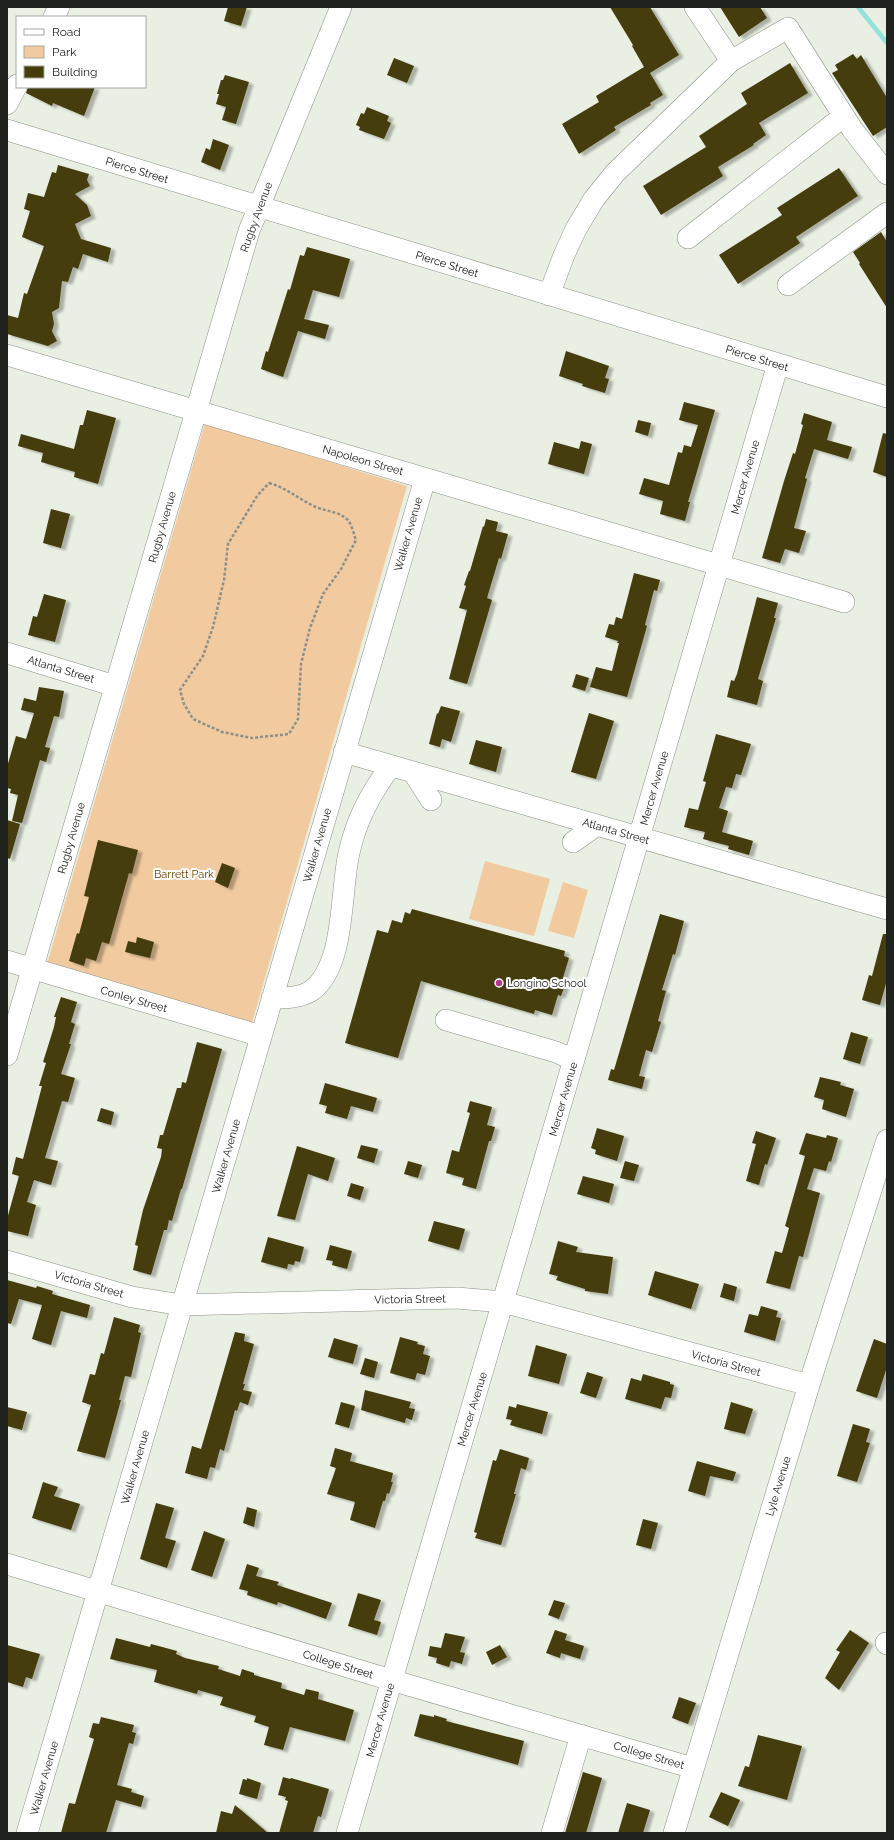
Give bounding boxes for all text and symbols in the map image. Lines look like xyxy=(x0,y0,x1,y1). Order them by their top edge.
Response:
legend xyxy=(16,16,146,88)
text: Road xyxy=(52,25,81,39)
text: Park xyxy=(52,45,77,59)
text: Building xyxy=(52,65,98,79)
street label: Pierce Street xyxy=(104,155,170,186)
street label: Rugby Avenue xyxy=(238,180,275,254)
street label: Pierce Street xyxy=(414,249,480,280)
street label: Pierce Street xyxy=(724,343,790,374)
street label: Mercer Avenue xyxy=(729,438,762,516)
street label: Napoleon Street xyxy=(321,443,405,478)
street label: Rugby Avenue xyxy=(146,489,179,564)
street label: Walker Avenue xyxy=(392,495,425,573)
street label: Atlanta Street xyxy=(26,653,96,686)
street label: Mercer Avenue xyxy=(638,749,671,827)
street label: Rugby Avenue xyxy=(55,800,88,875)
street label: Walker Avenue xyxy=(301,806,334,884)
street label: Atlanta Street xyxy=(581,816,651,847)
park label: Barrett Park xyxy=(154,868,214,881)
place label: Longino School xyxy=(507,977,586,990)
marker: Longino School xyxy=(494,978,504,988)
street label: Conley Street xyxy=(99,984,169,1015)
street label: Mercer Avenue xyxy=(547,1060,580,1138)
street label: Walker Avenue xyxy=(210,1117,243,1195)
street label: Victoria Street xyxy=(53,1268,125,1301)
street label: Victoria Street xyxy=(374,1292,446,1307)
street label: Victoria Street xyxy=(690,1348,762,1379)
street label: Mercer Avenue xyxy=(455,1370,490,1448)
street label: Walker Avenue xyxy=(119,1428,152,1506)
street label: Lyle Avenue xyxy=(763,1454,794,1518)
street label: College Street xyxy=(301,1648,375,1681)
street label: Mercer Avenue xyxy=(364,1681,397,1759)
street label: Walker Avenue xyxy=(28,1739,61,1817)
street label: College Street xyxy=(612,1739,686,1772)

